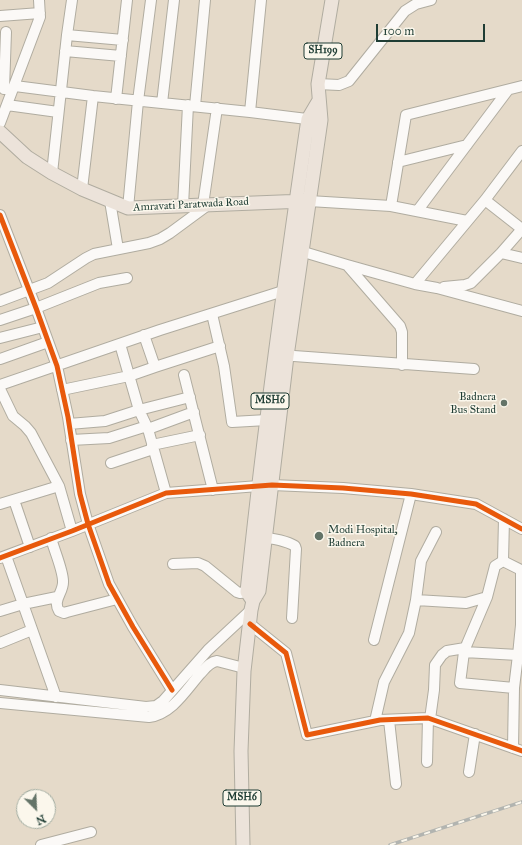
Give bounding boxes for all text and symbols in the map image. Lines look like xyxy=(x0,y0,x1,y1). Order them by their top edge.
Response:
scale bar xyxy=(378,16,487,42)
text: 100 m xyxy=(383,24,414,38)
road number: SH199 xyxy=(304,43,342,59)
street label: Amravati Paratwada Road xyxy=(133,195,249,215)
place label: Badnera Bus Stand xyxy=(450,390,496,416)
road number: MSH6 xyxy=(251,393,289,409)
marker: Badnera Bus Stand xyxy=(499,398,509,408)
place label: Modi Hospital, Badnera xyxy=(328,523,398,549)
marker: Modi Hospital, Badnera xyxy=(313,530,325,542)
north arrow xyxy=(16,789,56,829)
road number: MSH6 xyxy=(223,790,261,806)
text: N xyxy=(34,812,48,827)

